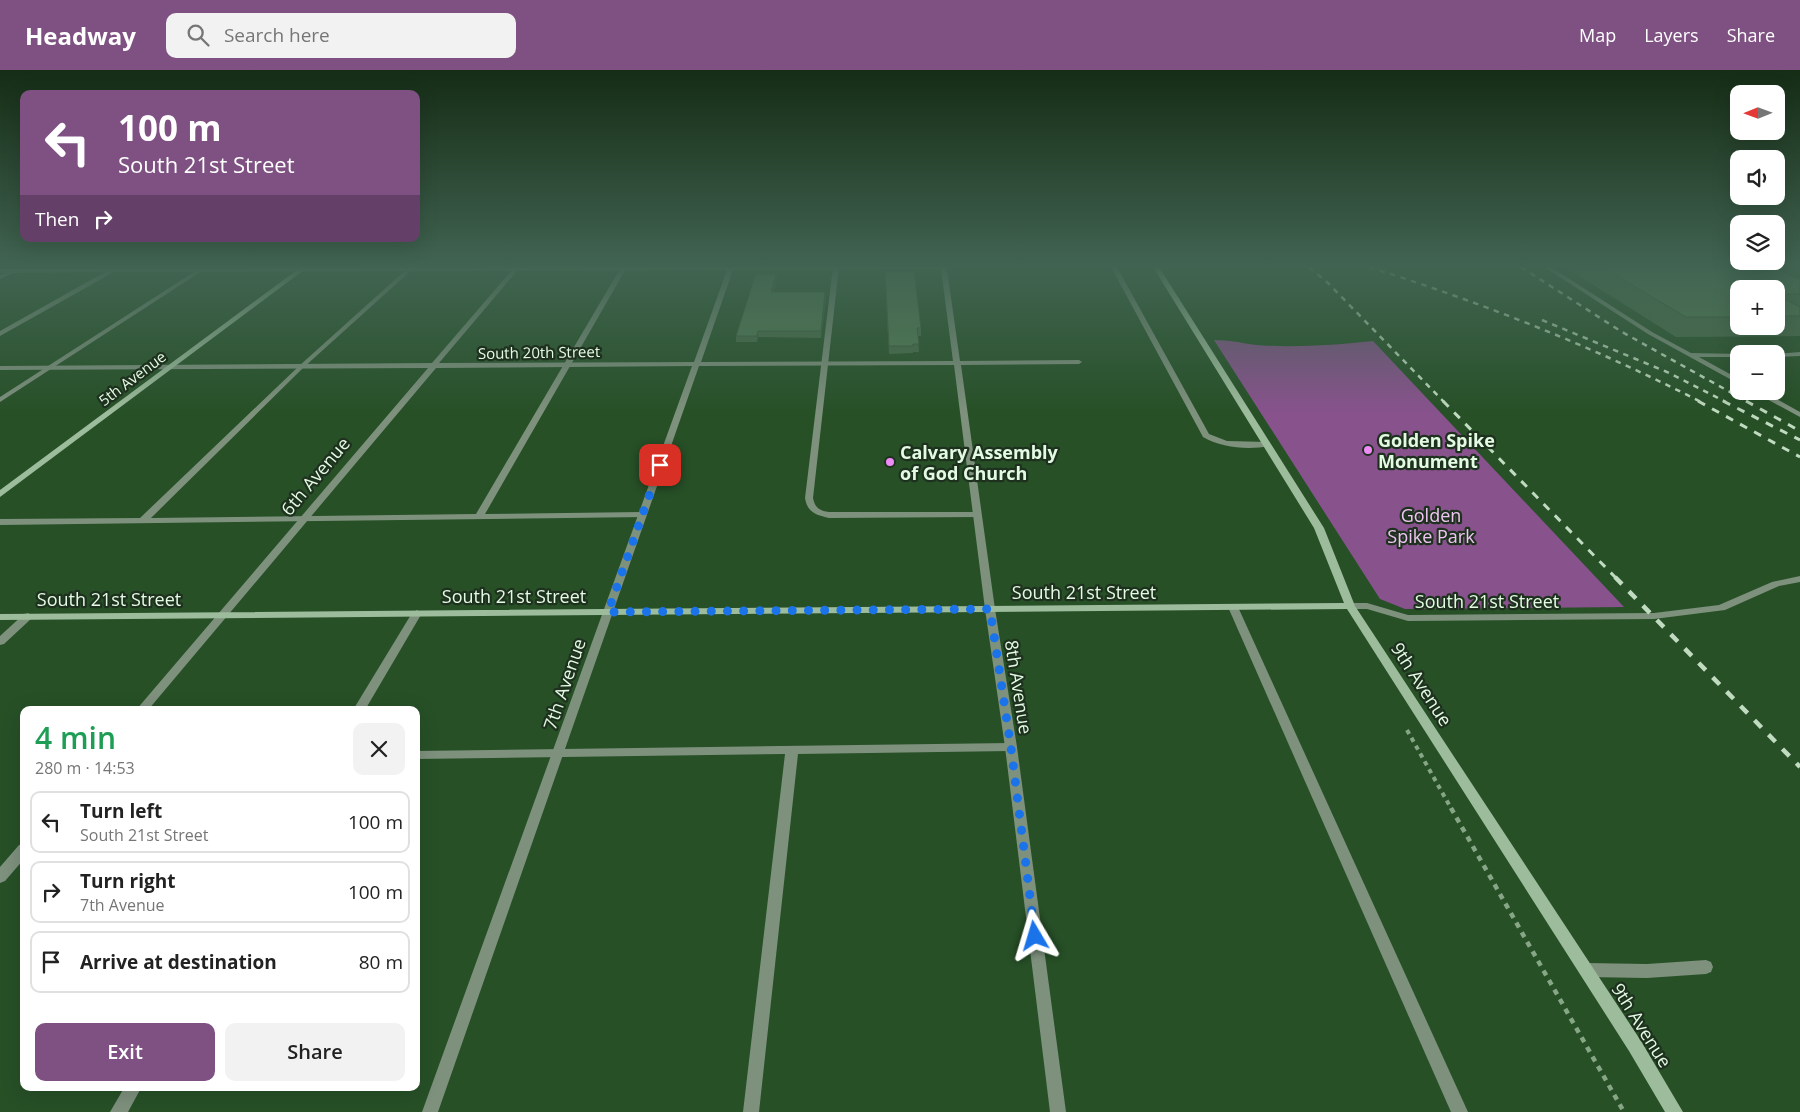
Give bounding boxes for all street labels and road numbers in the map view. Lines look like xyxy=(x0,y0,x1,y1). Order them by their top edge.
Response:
street label: South 20th Street xyxy=(478,341,600,363)
street label: 5th Avenue xyxy=(94,346,170,410)
street label: 6th Avenue xyxy=(275,432,355,520)
street label: South 21st Street xyxy=(1012,580,1156,604)
street label: South 21st Street xyxy=(442,584,586,608)
street label: South 21st Street xyxy=(37,587,181,611)
street label: South 21st Street xyxy=(1415,589,1559,613)
street label: 7th Avenue xyxy=(537,635,591,733)
street label: 8th Avenue xyxy=(1000,638,1038,736)
street label: 9th Avenue xyxy=(1386,638,1458,730)
street label: 9th Avenue xyxy=(1607,978,1677,1072)

